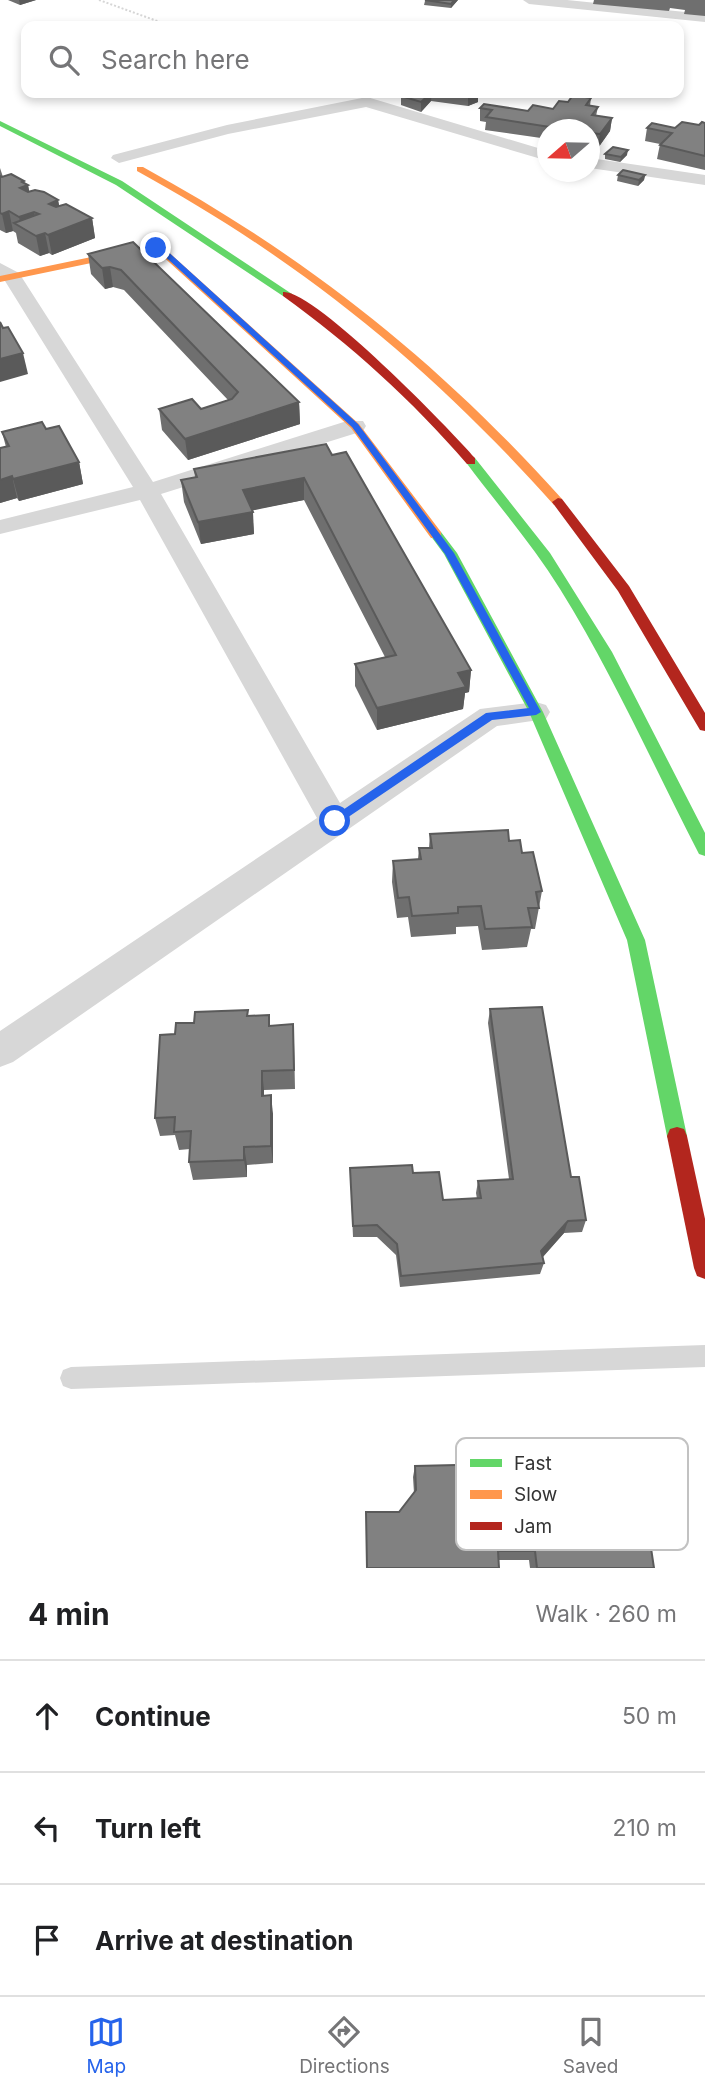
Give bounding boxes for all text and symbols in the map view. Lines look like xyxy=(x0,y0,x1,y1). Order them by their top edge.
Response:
search box xyxy=(21,21,684,98)
icon: search xyxy=(45,41,83,79)
text: Search here xyxy=(101,44,250,75)
north arrow xyxy=(537,119,600,182)
route end xyxy=(140,232,171,263)
route start xyxy=(319,805,350,836)
legend xyxy=(456,1438,688,1550)
text: Fast xyxy=(514,1452,552,1475)
text: Slow xyxy=(514,1483,557,1506)
text: Jam xyxy=(514,1515,552,1538)
text: 4 min xyxy=(28,1596,110,1632)
text: Walk · 260 m xyxy=(535,1600,677,1628)
icon: ahead xyxy=(28,1697,66,1735)
text: Continue xyxy=(95,1701,211,1732)
text: 50 m xyxy=(622,1702,677,1730)
icon: left xyxy=(28,1809,66,1847)
text: Turn left xyxy=(95,1813,201,1844)
text: 210 m xyxy=(612,1814,677,1842)
icon: arrive xyxy=(28,1921,66,1959)
text: Arrive at destination xyxy=(95,1925,354,1956)
tab: Map xyxy=(87,2013,126,2078)
tab: Directions xyxy=(299,2013,390,2078)
tab: Saved xyxy=(563,2013,618,2078)

